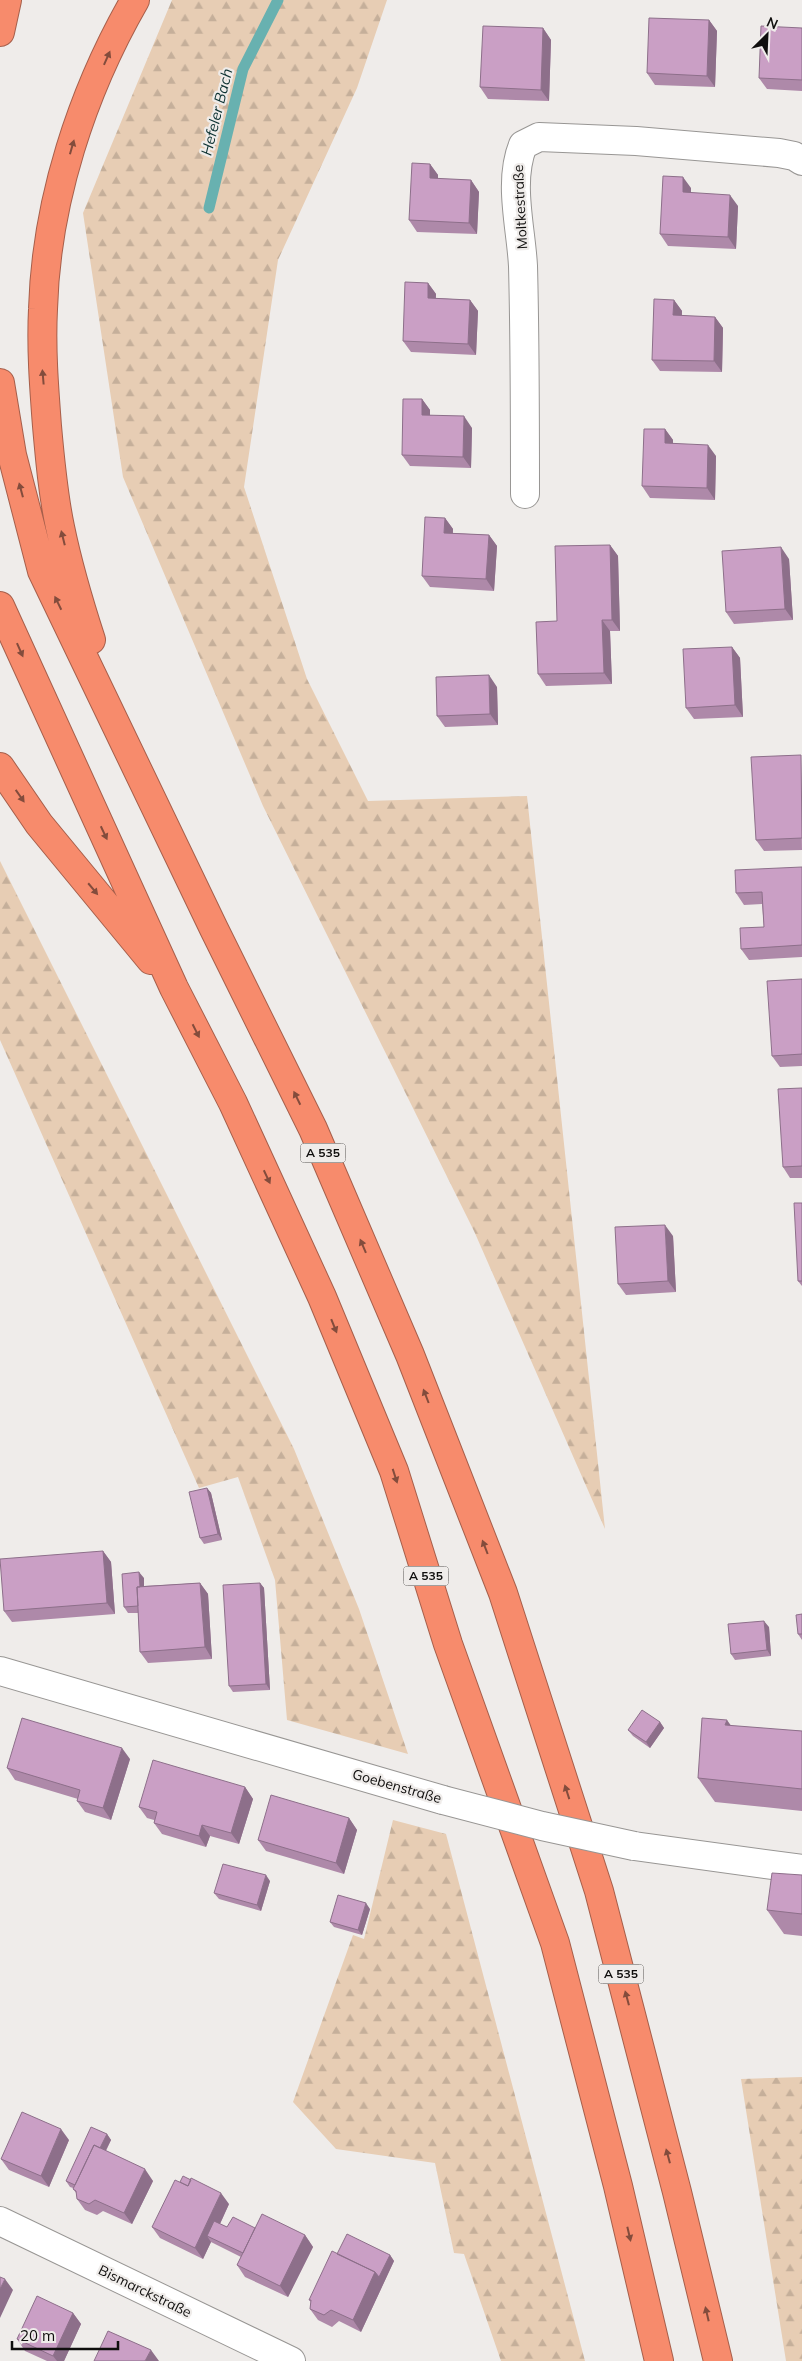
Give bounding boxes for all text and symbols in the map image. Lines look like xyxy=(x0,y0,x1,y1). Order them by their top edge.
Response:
north arrow xyxy=(742,10,792,60)
text: N xyxy=(764,13,781,33)
one-way arrow xyxy=(103,51,111,65)
water label: Hefeler Bach xyxy=(197,66,237,157)
one-way arrow xyxy=(69,139,77,154)
street label: Moltkestraße xyxy=(509,164,531,250)
one-way arrow xyxy=(39,369,47,385)
one-way arrow xyxy=(17,482,25,497)
one-way arrow xyxy=(58,531,66,546)
one-way arrow xyxy=(53,596,61,610)
one-way arrow xyxy=(17,643,25,657)
one-way arrow xyxy=(15,789,25,803)
one-way arrow xyxy=(100,826,108,840)
one-way arrow xyxy=(87,882,98,895)
one-way arrow xyxy=(192,1024,200,1038)
one-way arrow xyxy=(293,1091,301,1105)
road number: A 535 xyxy=(300,1144,346,1162)
one-way arrow xyxy=(264,1170,272,1184)
one-way arrow xyxy=(359,1239,367,1253)
one-way arrow xyxy=(331,1318,338,1333)
one-way arrow xyxy=(422,1388,430,1403)
one-way arrow xyxy=(391,1469,399,1484)
one-way arrow xyxy=(481,1540,488,1555)
road number: A 535 xyxy=(404,1566,448,1585)
street label: Goebenstraße xyxy=(350,1765,444,1807)
one-way arrow xyxy=(563,1784,571,1799)
road number: A 535 xyxy=(598,1965,644,1984)
one-way arrow xyxy=(623,1991,631,2006)
one-way arrow xyxy=(664,2148,672,2163)
one-way arrow xyxy=(625,2226,633,2241)
street label: Bismarckstraße xyxy=(96,2261,194,2321)
one-way arrow xyxy=(703,2306,711,2321)
scale bar xyxy=(12,2318,119,2350)
text: 20 m xyxy=(20,2326,55,2345)

